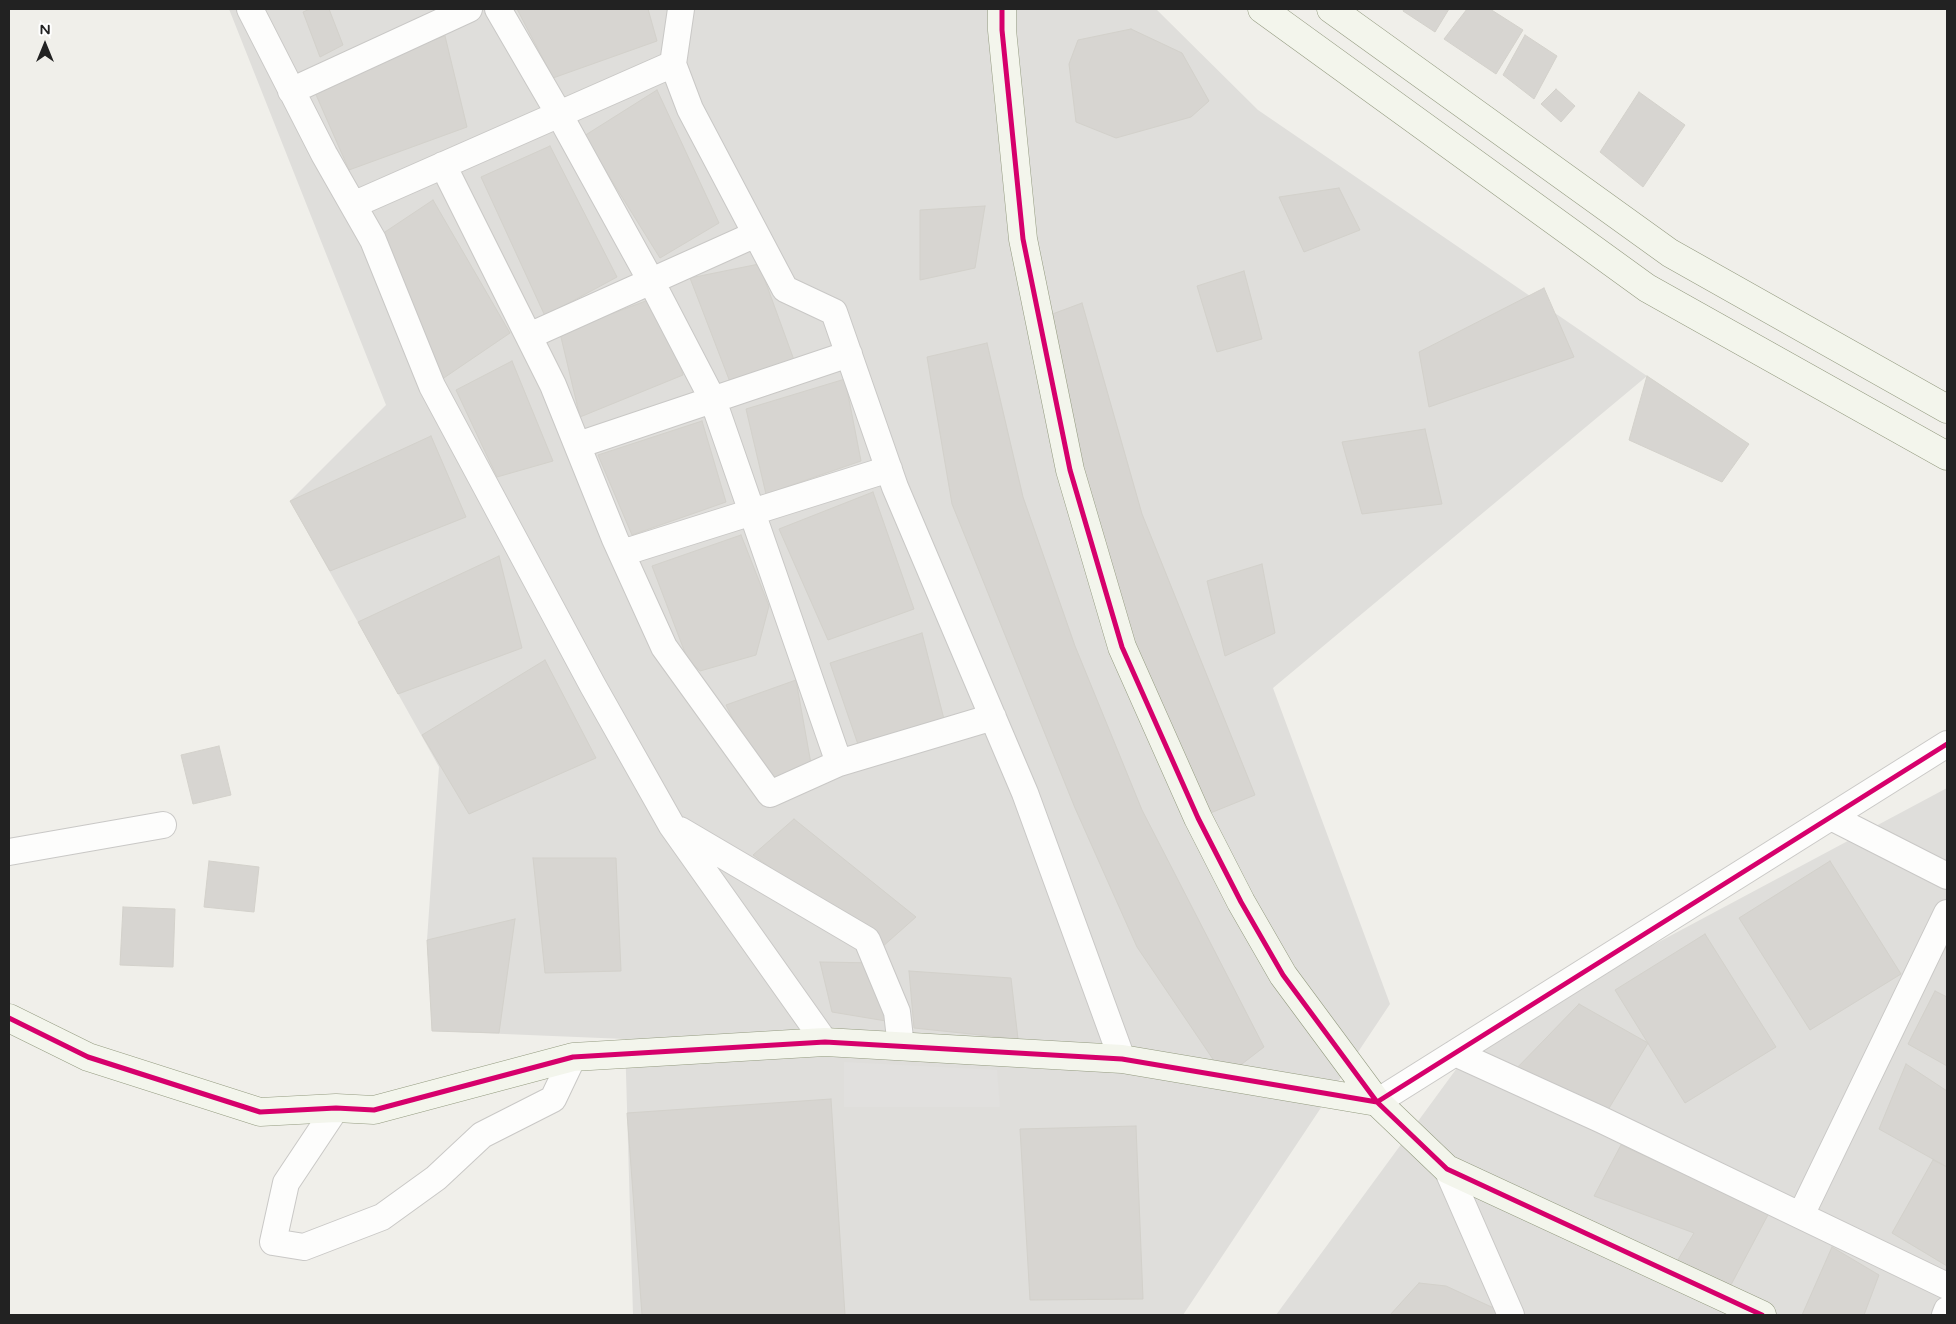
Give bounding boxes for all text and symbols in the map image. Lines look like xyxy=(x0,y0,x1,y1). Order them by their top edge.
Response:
north arrow xyxy=(20,20,70,70)
text: N xyxy=(39,21,51,38)

